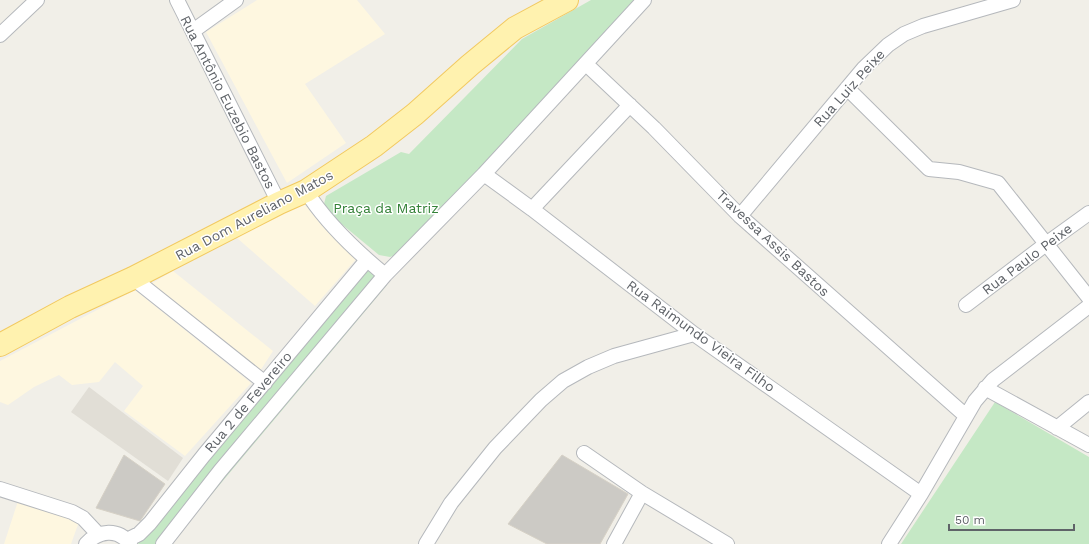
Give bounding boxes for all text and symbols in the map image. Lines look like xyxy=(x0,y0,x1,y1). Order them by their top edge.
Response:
street label: Rua Antônio Euzebio Bastos xyxy=(177,13,279,191)
street label: Rua Luiz Peixe xyxy=(810,46,888,130)
street label: Rua Dom Aureliano Matos xyxy=(172,167,336,263)
street label: Travessa Assis Bastos xyxy=(713,187,833,299)
park label: Praça da Matriz xyxy=(333,200,439,216)
street label: Rua Paulo Peixe xyxy=(979,220,1075,298)
street label: Rua Raimundo Vieira Filho xyxy=(624,277,778,395)
street label: Rua 2 de Fevereiro xyxy=(201,348,295,456)
scale bar xyxy=(949,506,1074,532)
text: 50 m xyxy=(955,513,985,527)

